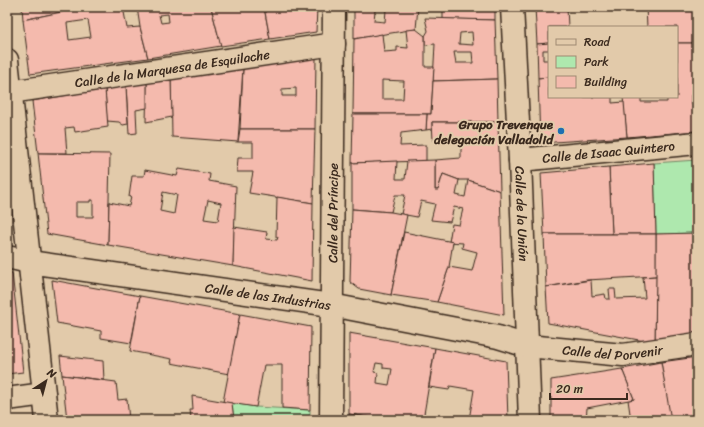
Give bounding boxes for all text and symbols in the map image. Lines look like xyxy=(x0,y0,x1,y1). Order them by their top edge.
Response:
legend xyxy=(548,26,678,98)
text: Road xyxy=(584,31,611,53)
street label: Calle de la Marquesa de Esquilache xyxy=(73,42,272,94)
text: Park xyxy=(584,51,609,73)
text: Building xyxy=(584,71,627,93)
place label: Grupo Trevenque delegación Valladolid xyxy=(434,113,554,151)
marker: Grupo Trevenque delegación Valladolid xyxy=(556,126,566,136)
street label: Calle de Isaac Quintero xyxy=(541,134,676,169)
street label: Calle del Príncipe xyxy=(321,163,344,263)
street label: Calle de la Unión xyxy=(509,166,535,262)
street label: Calle de las Industrias xyxy=(204,276,333,316)
street label: Calle del Porvenir xyxy=(561,338,665,366)
north arrow xyxy=(26,361,66,401)
text: N xyxy=(42,363,61,383)
scale bar xyxy=(550,375,627,401)
text: 20 m xyxy=(556,378,583,400)

